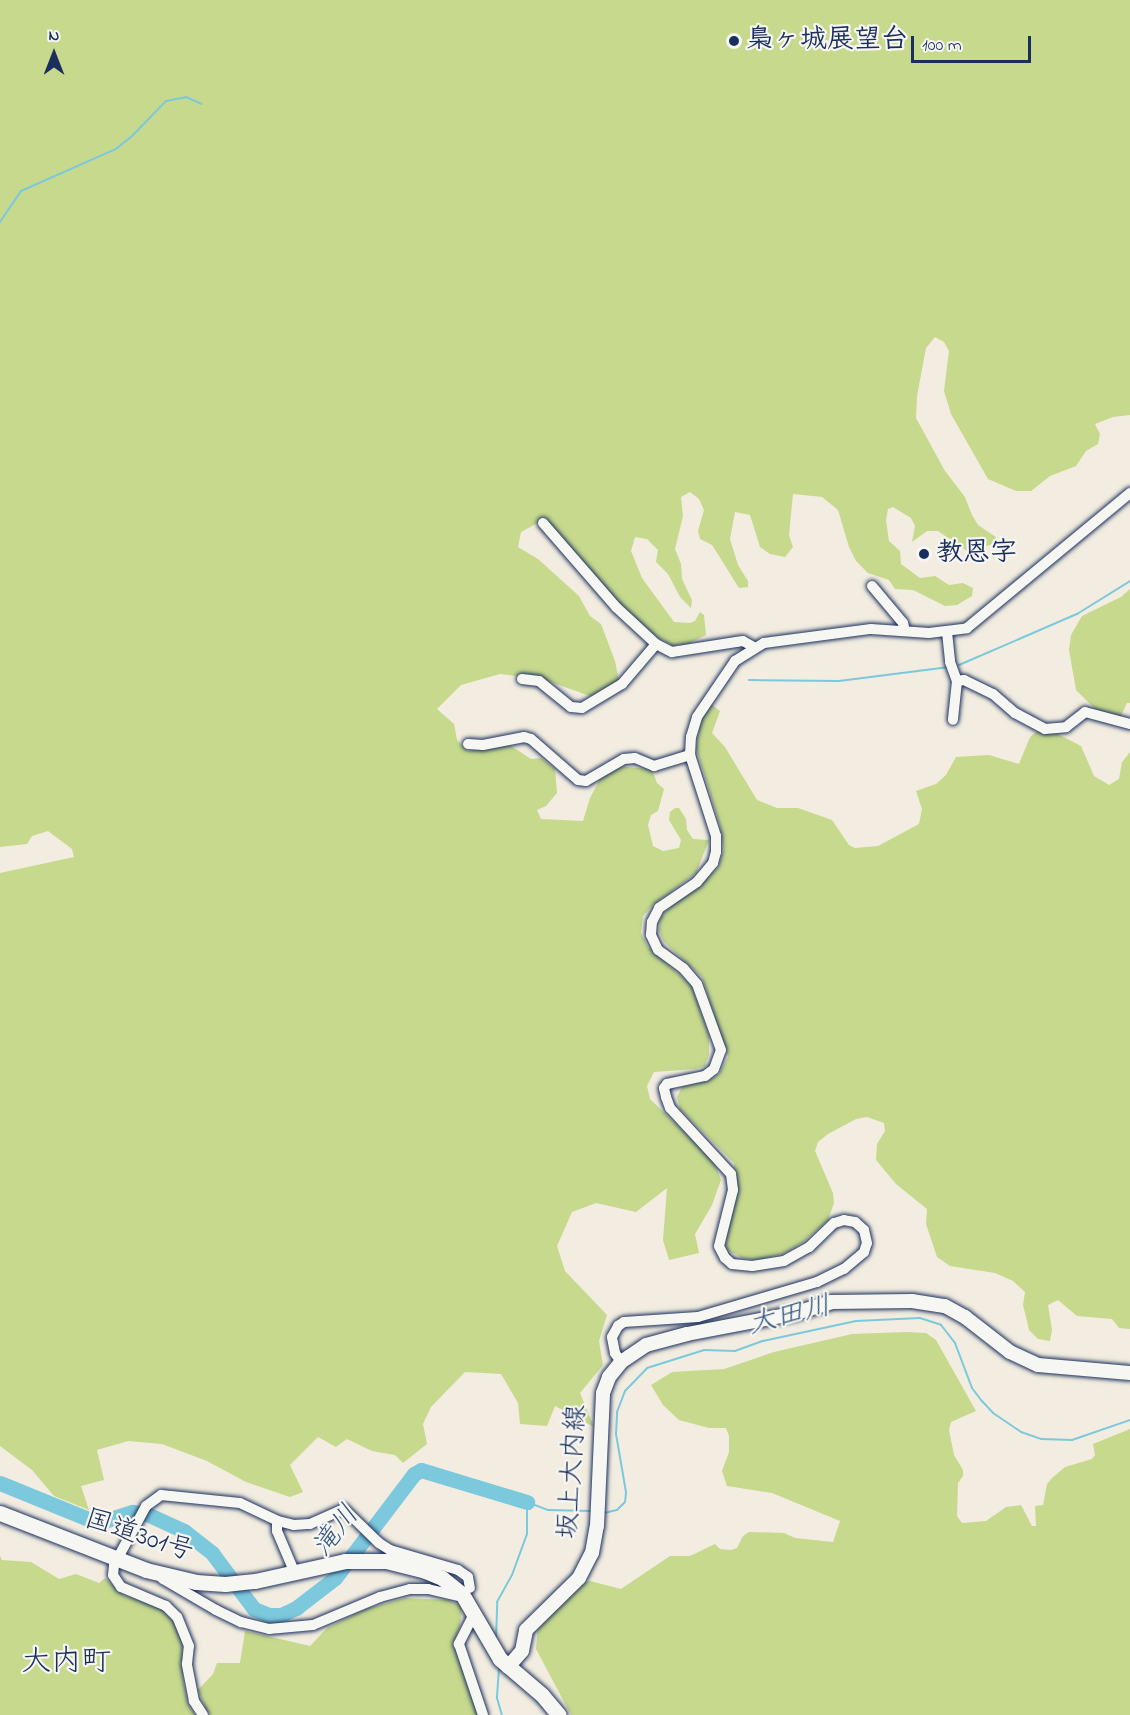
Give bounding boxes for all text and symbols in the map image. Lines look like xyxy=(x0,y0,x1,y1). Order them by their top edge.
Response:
north arrow xyxy=(24,24,84,84)
text: N xyxy=(49,24,59,48)
scale bar xyxy=(914,24,1034,62)
place label: 梟ヶ城展望台 xyxy=(746,25,908,57)
text: 100 m xyxy=(922,33,962,59)
marker: 梟ヶ城展望台 xyxy=(727,34,741,48)
place label: 教恩字 xyxy=(936,538,1017,570)
marker: 教恩字 xyxy=(917,547,931,561)
water label: 大田川 xyxy=(745,1291,835,1343)
street label: 坂上大内線 xyxy=(552,1404,594,1540)
water label: 滝川 xyxy=(307,1500,367,1564)
street label: 国道301号 xyxy=(81,1503,197,1569)
district label: 大内町 xyxy=(21,1645,111,1681)

